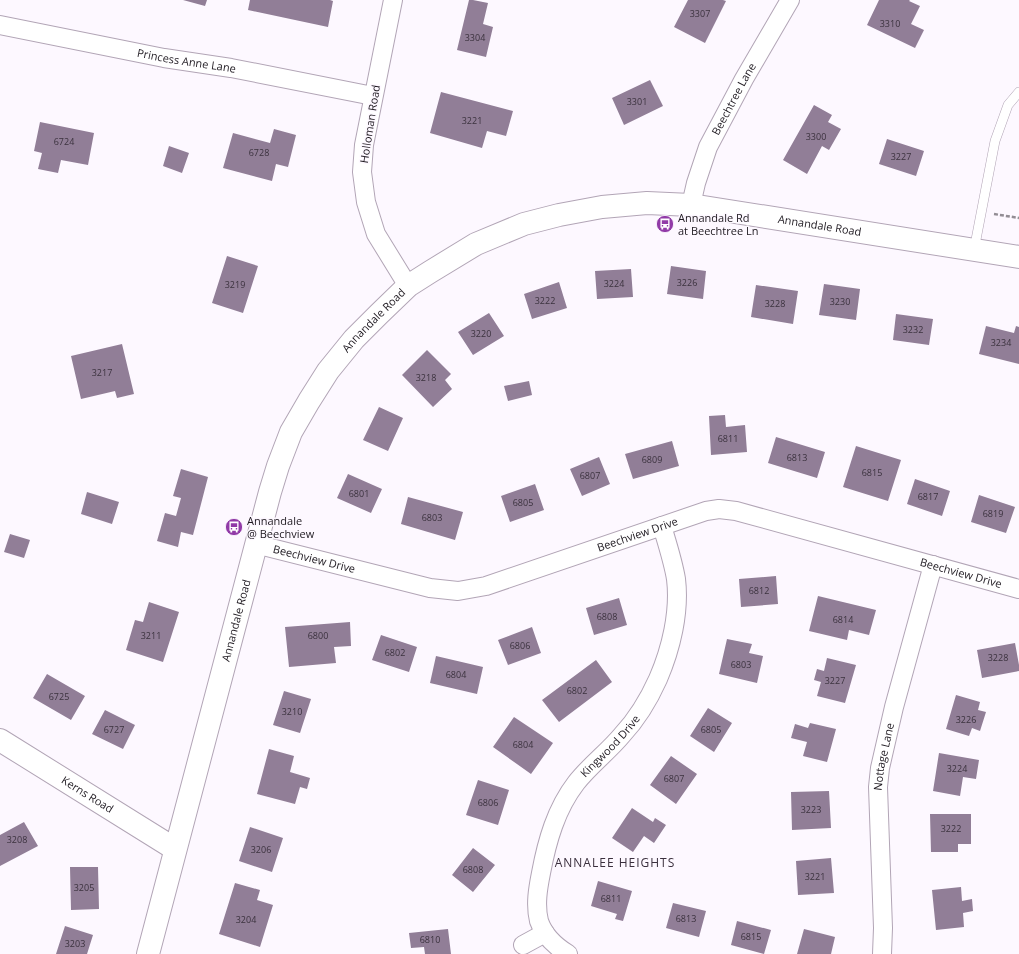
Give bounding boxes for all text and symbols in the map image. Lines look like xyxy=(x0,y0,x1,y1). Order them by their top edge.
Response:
house number: 3307 xyxy=(690,7,710,20)
house number: 3310 xyxy=(880,17,900,30)
house number: 3304 xyxy=(465,31,485,44)
street label: Princess Anne Lane xyxy=(136,45,237,76)
street label: Beechtree Lane xyxy=(708,60,759,137)
street label: Holloman Road xyxy=(356,84,383,164)
house number: 3301 xyxy=(627,95,647,108)
house number: 3221 xyxy=(462,114,482,127)
house number: 3300 xyxy=(806,130,826,143)
house number: 6724 xyxy=(54,135,74,148)
house number: 6728 xyxy=(249,146,269,159)
house number: 3227 xyxy=(891,150,911,163)
place label: Annandale Rd at Beechtree Ln xyxy=(678,210,758,238)
street label: Annandale Road xyxy=(777,211,863,239)
bus stop icon: Annandale Rd at Beechtree Ln xyxy=(655,214,675,234)
house number: 3226 xyxy=(677,276,697,289)
house number: 3224 xyxy=(604,277,624,290)
house number: 3219 xyxy=(225,278,245,291)
street label: Annandale Road xyxy=(338,285,408,355)
house number: 3222 xyxy=(535,294,555,307)
house number: 3230 xyxy=(830,295,850,308)
house number: 3228 xyxy=(765,297,785,310)
house number: 3232 xyxy=(903,323,923,336)
house number: 3220 xyxy=(471,327,491,340)
house number: 3234 xyxy=(991,336,1011,349)
house number: 3217 xyxy=(92,366,112,379)
house number: 3218 xyxy=(416,371,436,384)
house number: 6811 xyxy=(718,432,738,445)
house number: 6813 xyxy=(787,451,807,464)
house number: 6809 xyxy=(642,453,662,466)
house number: 6815 xyxy=(862,466,882,479)
house number: 6807 xyxy=(580,469,600,482)
house number: 6801 xyxy=(349,487,369,500)
house number: 6817 xyxy=(918,490,938,503)
house number: 6805 xyxy=(513,496,533,509)
house number: 6819 xyxy=(983,507,1003,520)
house number: 6803 xyxy=(422,511,442,524)
place label: Annandale @ Beechview xyxy=(247,513,315,541)
street label: Beechview Drive xyxy=(595,513,680,555)
bus stop icon: Annandale @ Beechview xyxy=(224,517,244,537)
street label: Beechview Drive xyxy=(272,541,357,576)
street label: Beechview Drive xyxy=(918,554,1004,591)
street label: Annandale Road xyxy=(218,578,254,663)
house number: 6812 xyxy=(749,584,769,597)
house number: 6808 xyxy=(597,610,617,623)
house number: 6814 xyxy=(833,613,853,626)
house number: 3211 xyxy=(141,629,161,642)
house number: 6800 xyxy=(308,629,328,642)
house number: 6806 xyxy=(510,639,530,652)
house number: 6802 xyxy=(385,646,405,659)
house number: 3228 xyxy=(988,651,1008,664)
house number: 6803 xyxy=(731,658,751,671)
house number: 6804 xyxy=(446,668,466,681)
house number: 3227 xyxy=(825,674,845,687)
house number: 6802 xyxy=(567,684,587,697)
house number: 6725 xyxy=(49,690,69,703)
house number: 3210 xyxy=(282,705,302,718)
street label: Kingwood Drive xyxy=(577,712,643,780)
house number: 3226 xyxy=(956,713,976,726)
street label: Nottage Lane xyxy=(870,721,897,791)
house number: 6727 xyxy=(104,723,124,736)
house number: 6805 xyxy=(701,723,721,736)
house number: 6804 xyxy=(513,738,533,751)
house number: 3224 xyxy=(947,762,967,775)
street label: Kerns Road xyxy=(59,772,117,816)
house number: 6807 xyxy=(664,772,684,785)
house number: 6806 xyxy=(478,796,498,809)
house number: 3223 xyxy=(801,803,821,816)
house number: 3222 xyxy=(941,822,961,835)
house number: 3208 xyxy=(7,833,27,846)
house number: 3206 xyxy=(251,843,271,856)
district label: ANNALEE HEIGHTS xyxy=(555,854,675,871)
house number: 6808 xyxy=(463,863,483,876)
house number: 3221 xyxy=(805,870,825,883)
house number: 3205 xyxy=(74,881,94,894)
house number: 6811 xyxy=(601,892,621,905)
house number: 6813 xyxy=(676,912,696,925)
house number: 3204 xyxy=(236,913,256,926)
house number: 6815 xyxy=(741,930,761,943)
house number: 6810 xyxy=(420,933,440,946)
house number: 3203 xyxy=(65,937,85,950)

